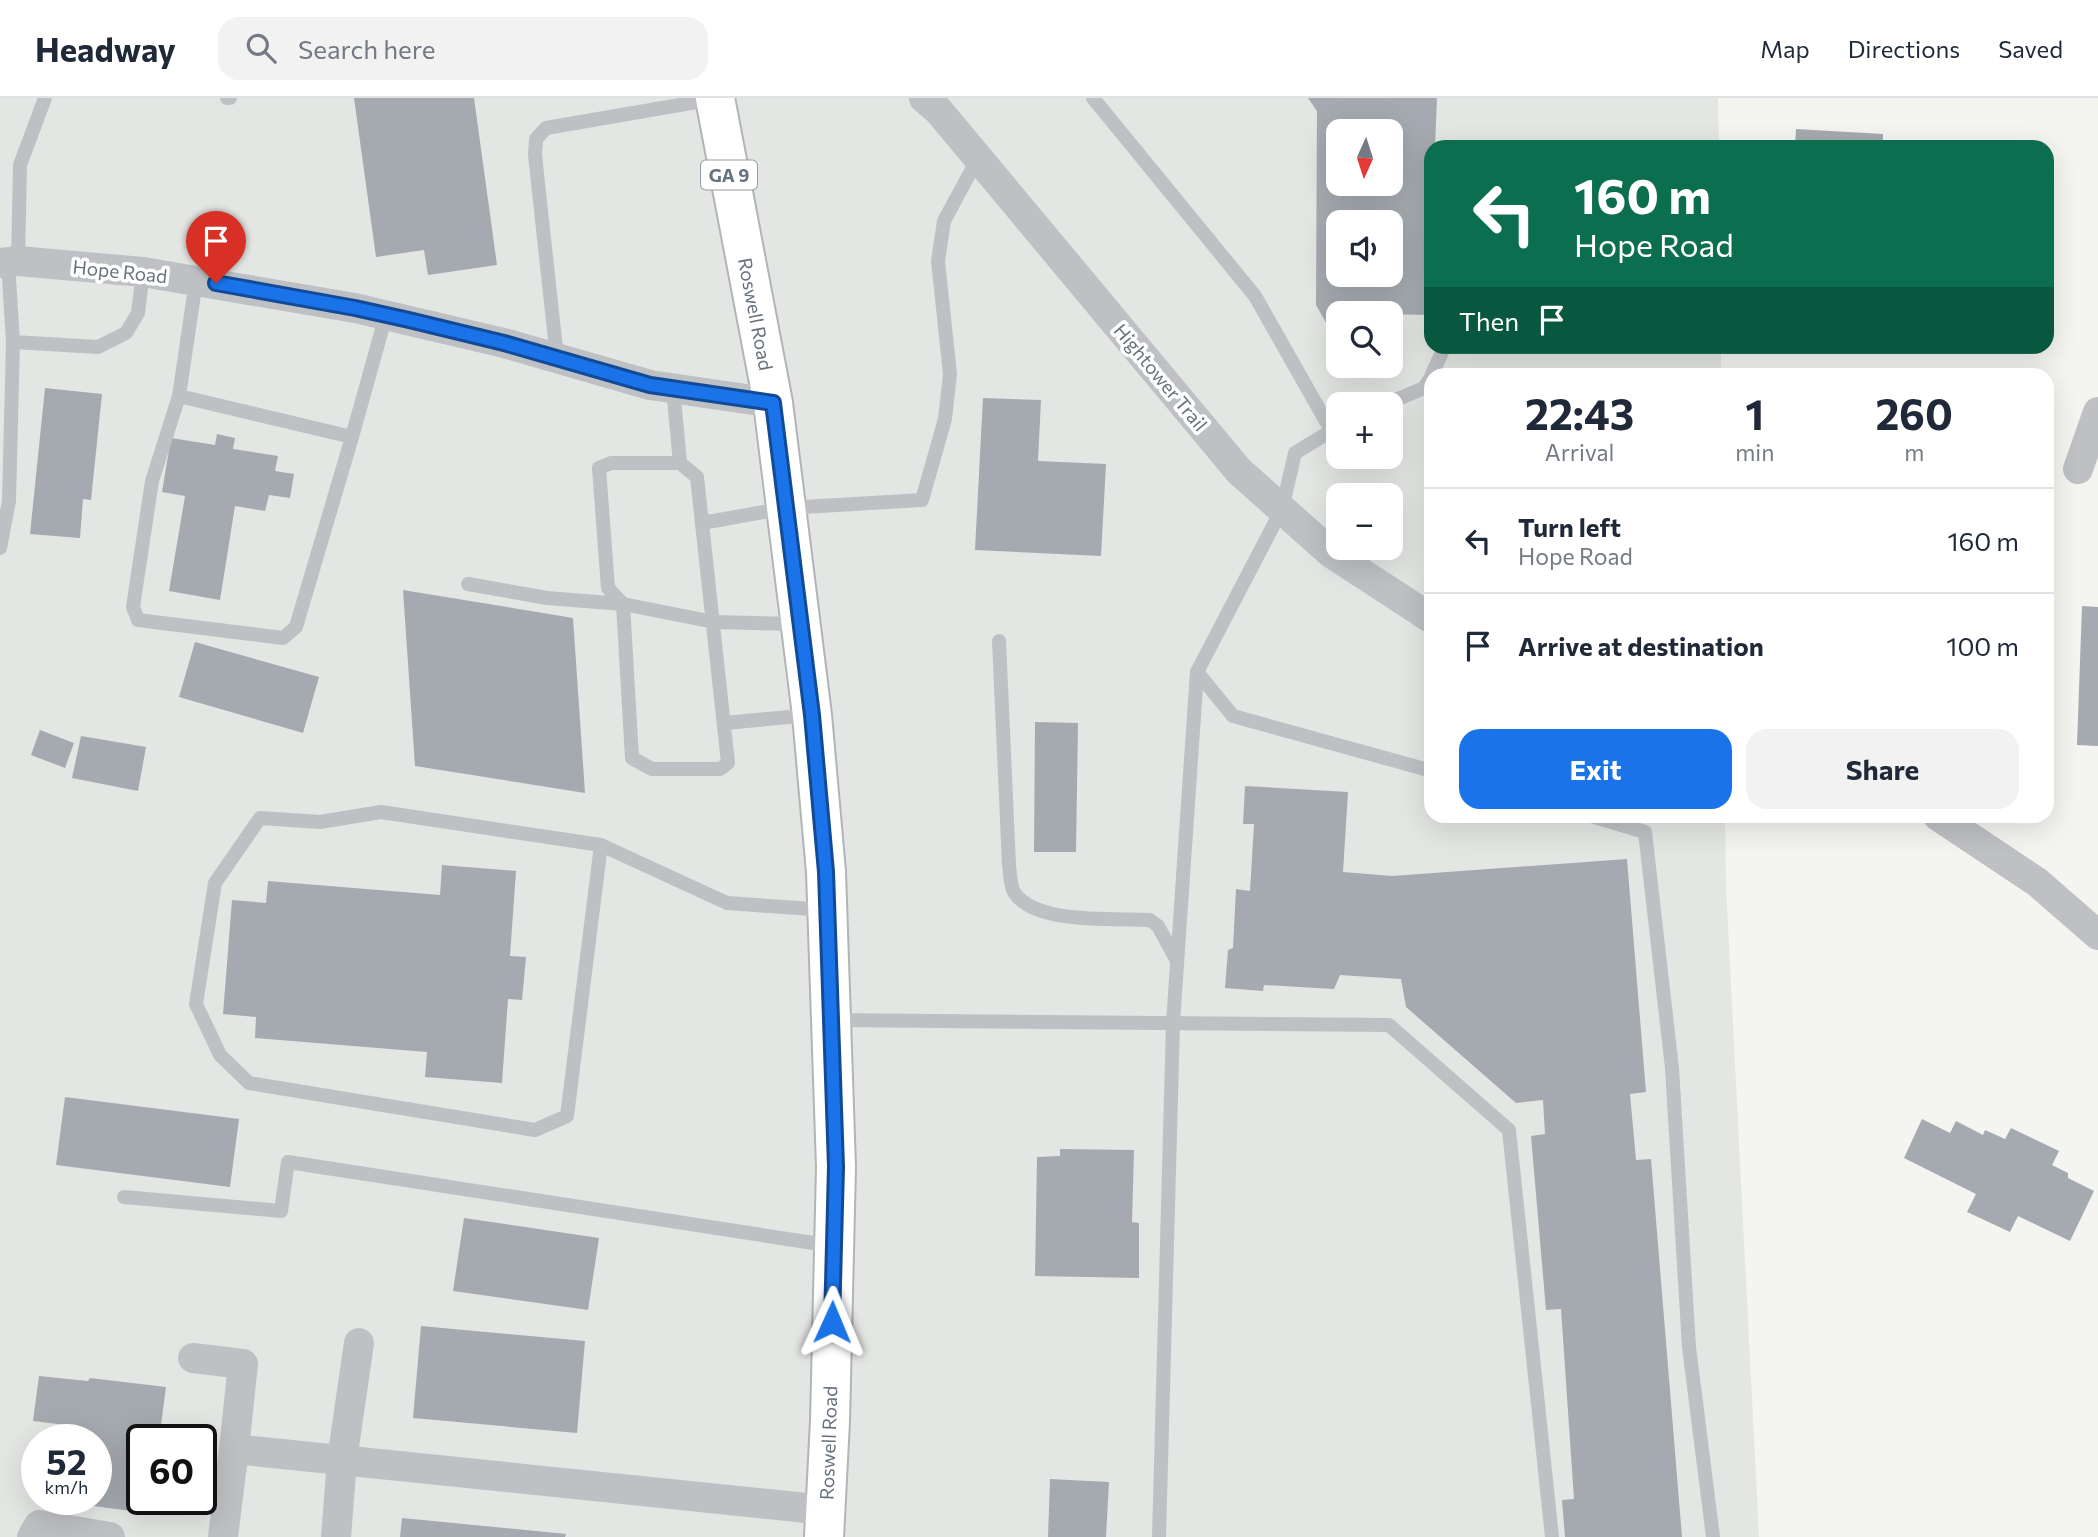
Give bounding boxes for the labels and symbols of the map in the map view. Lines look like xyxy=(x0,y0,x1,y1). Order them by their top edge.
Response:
north arrow xyxy=(1326,119,1404,196)
road number: GA 9 xyxy=(701,160,757,190)
pin xyxy=(186,211,246,283)
street label: Hope Road xyxy=(72,255,168,287)
street label: Roswell Road xyxy=(734,256,778,372)
street label: Hightower Trail xyxy=(1110,319,1212,435)
position arrow xyxy=(795,1285,869,1359)
street label: Roswell Road xyxy=(815,1385,841,1501)
speed limit sign: 60 xyxy=(126,1424,217,1515)

